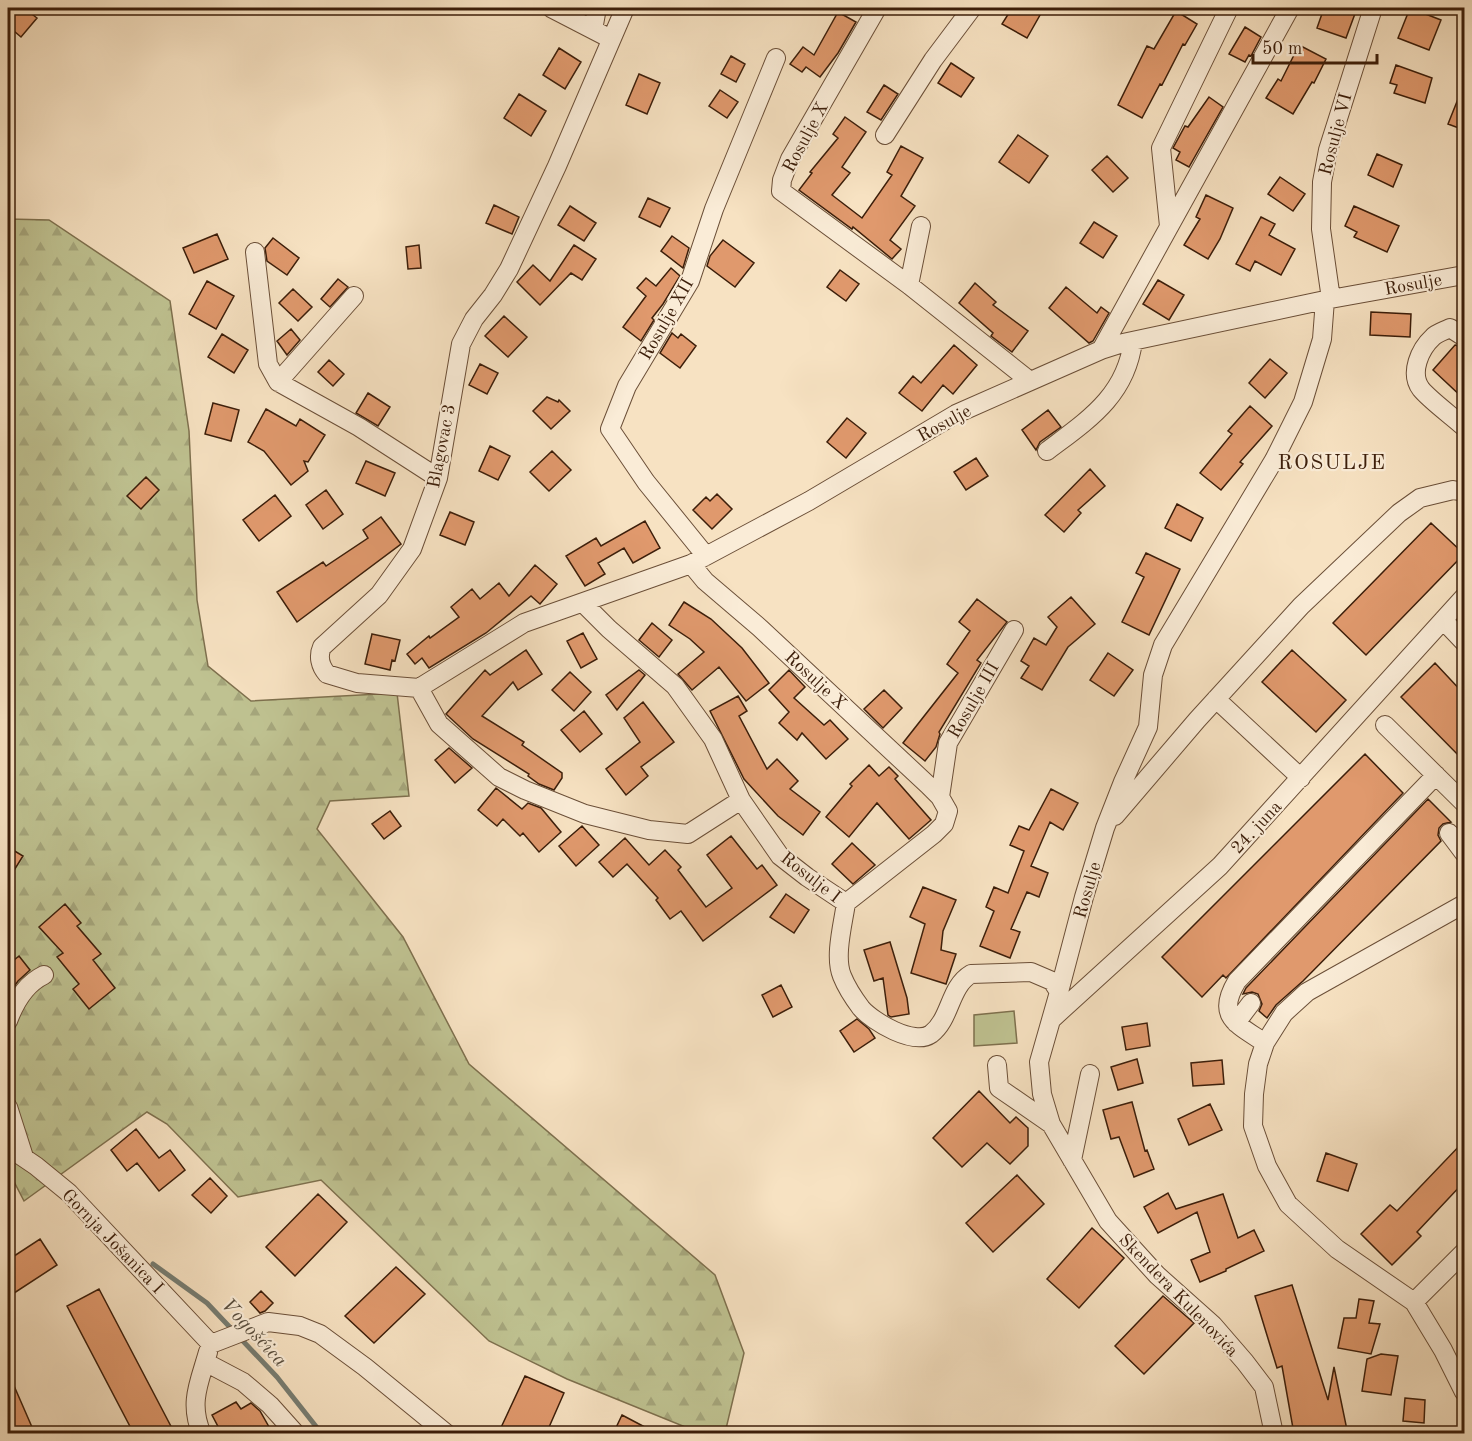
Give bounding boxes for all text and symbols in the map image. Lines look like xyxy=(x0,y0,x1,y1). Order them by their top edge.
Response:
scale bar xyxy=(1253,27,1378,65)
text: 50 m xyxy=(1262,40,1302,58)
street label: Rosulje VI xyxy=(1316,91,1356,177)
street label: Rosulje X xyxy=(780,99,832,176)
street label: Rosulje xyxy=(1383,271,1443,299)
street label: Rosulje XII xyxy=(636,276,697,363)
street label: Rosulje xyxy=(915,402,974,446)
street label: Blagovac 3 xyxy=(425,403,459,490)
district label: ROSULJE xyxy=(1277,453,1387,474)
street label: Rosulje X xyxy=(781,648,850,714)
street label: Rosulje III xyxy=(945,659,1003,742)
street label: 24. juna xyxy=(1228,798,1286,858)
street label: Rosulje I xyxy=(777,849,844,907)
street label: Rosulje xyxy=(1071,860,1105,921)
street label: Gornja Jošanica I xyxy=(58,1186,167,1297)
street label: Skendera Kulenovića xyxy=(1115,1231,1241,1361)
water label: Vogošćica xyxy=(217,1295,290,1372)

